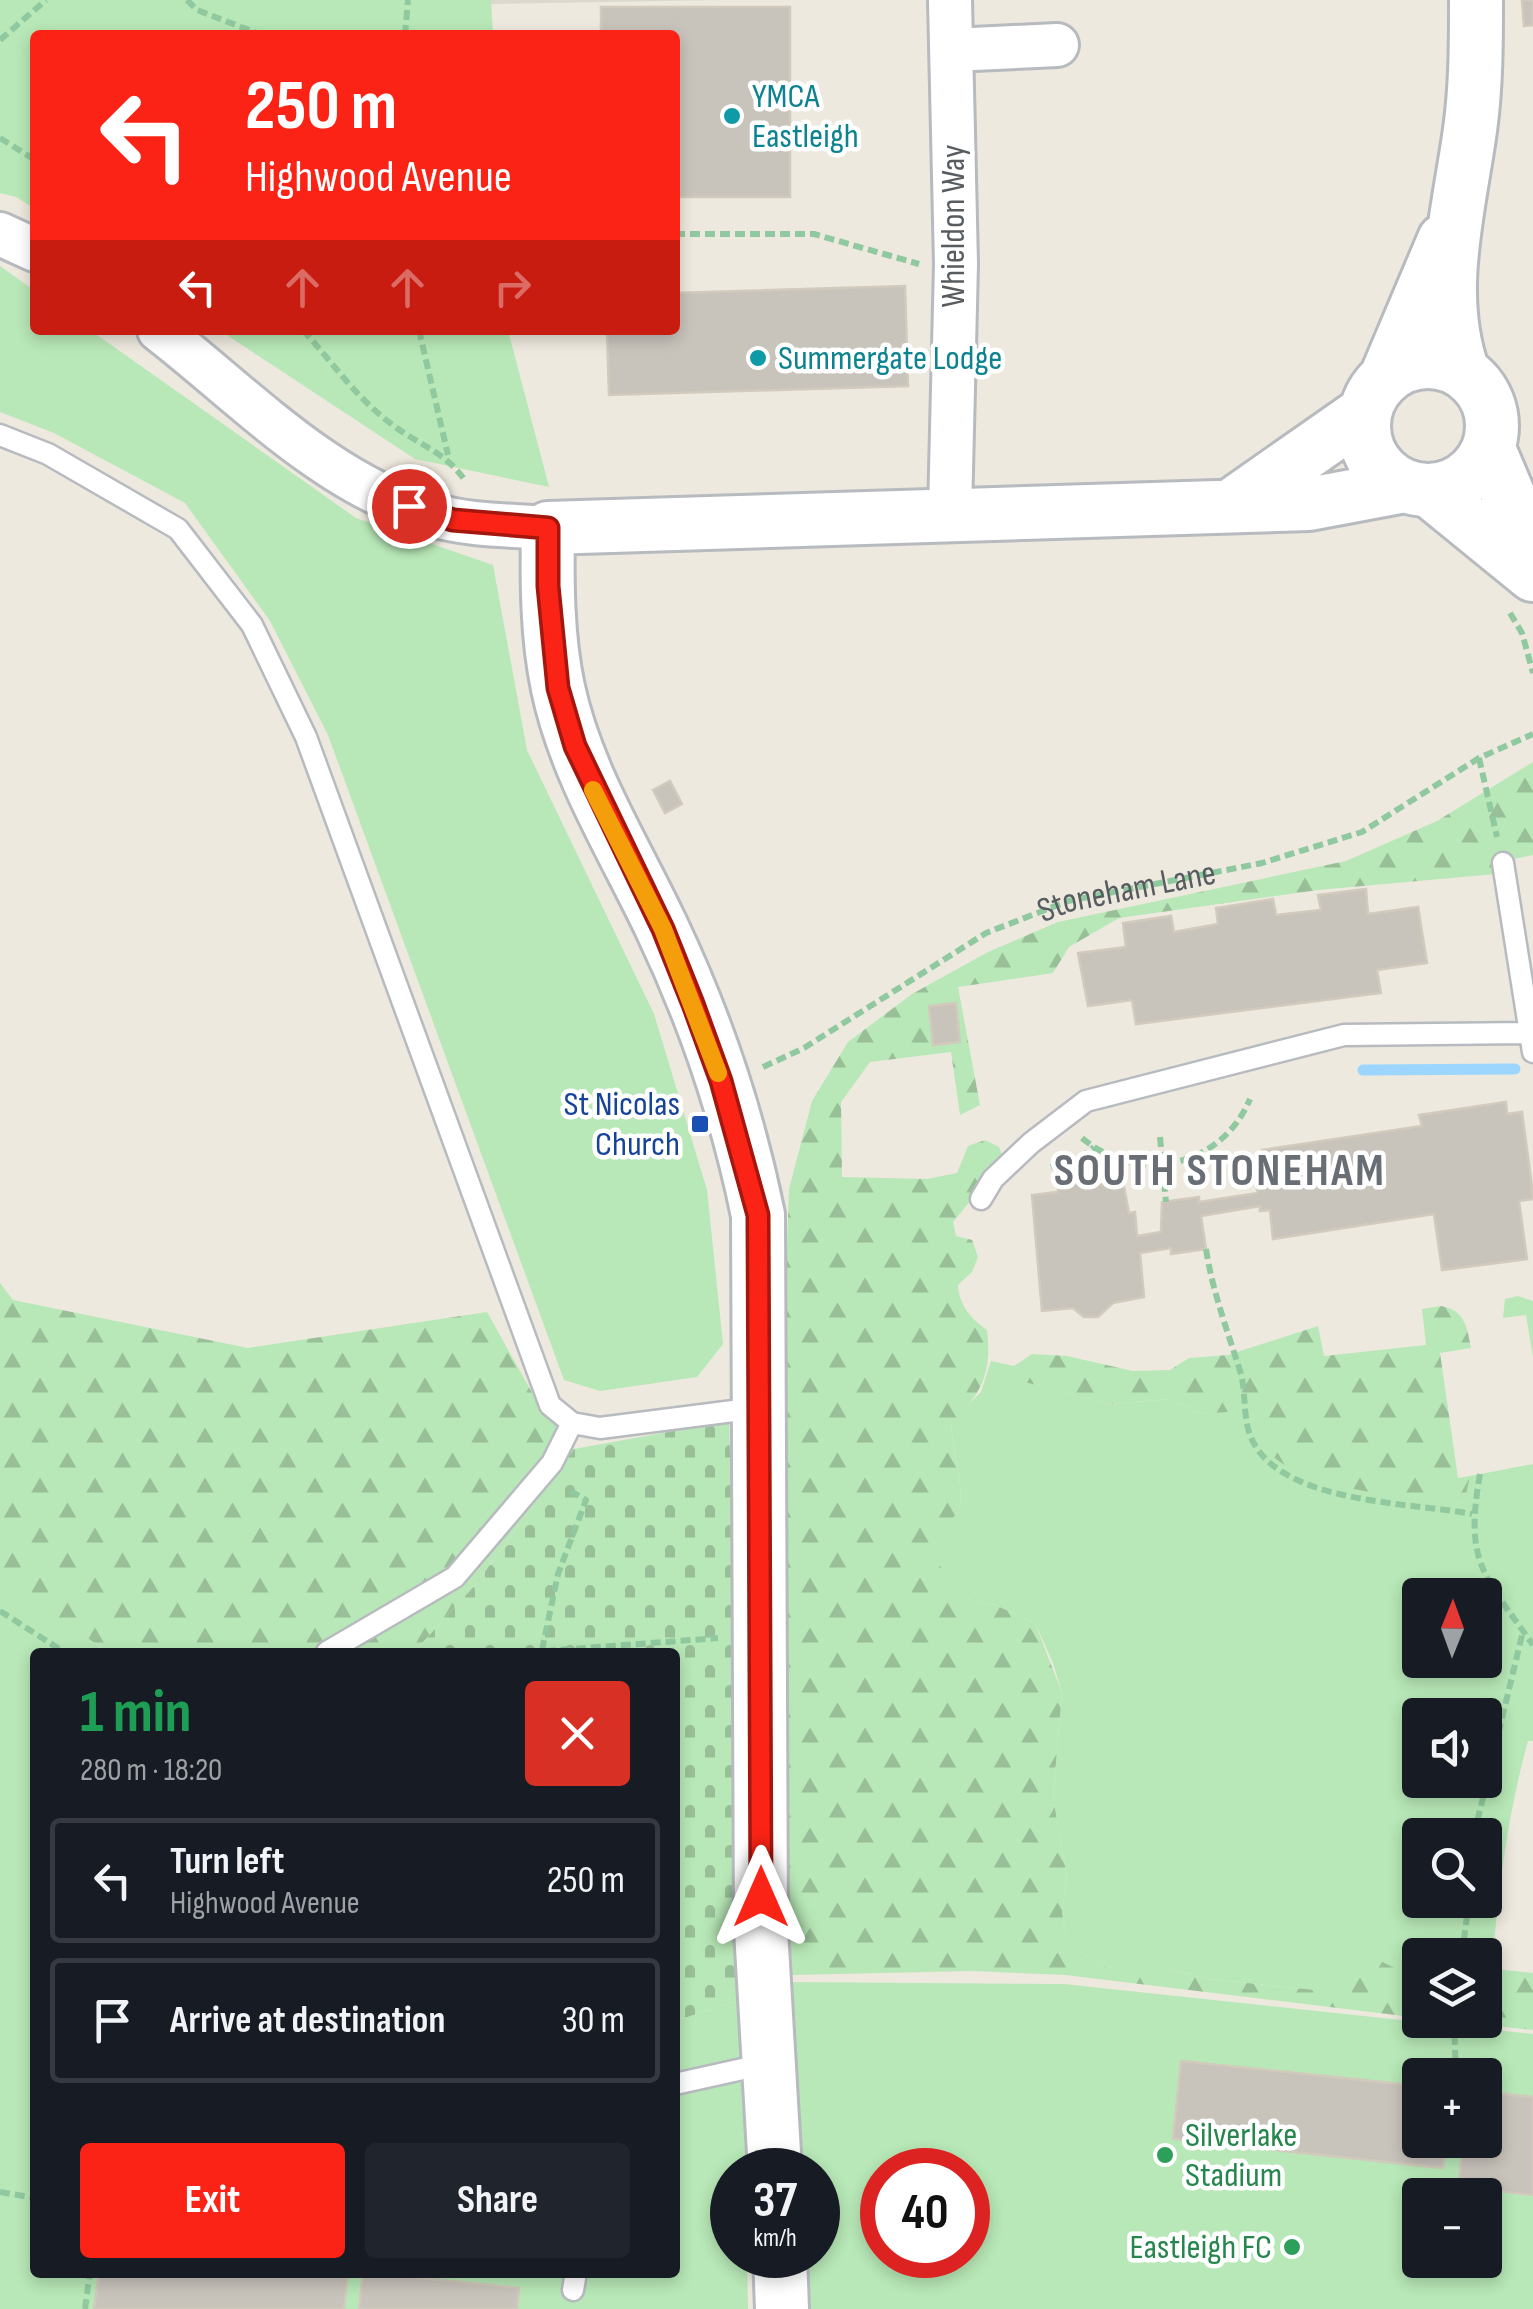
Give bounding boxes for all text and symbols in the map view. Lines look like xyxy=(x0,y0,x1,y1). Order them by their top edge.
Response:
text: 250 m xyxy=(245,65,397,149)
icon: left xyxy=(80,70,210,200)
place label: YMCA Eastleigh xyxy=(752,75,859,158)
marker: YMCA Eastleigh xyxy=(721,105,743,127)
street label: Whieldon Way xyxy=(932,144,975,308)
text: Highwood Avenue xyxy=(245,150,512,205)
icon: left xyxy=(170,260,225,315)
icon: ahead xyxy=(275,260,330,315)
icon: ahead xyxy=(380,260,435,315)
icon: right xyxy=(485,260,540,315)
place label: Summergate Lodge xyxy=(778,337,1002,380)
marker: Summergate Lodge xyxy=(747,347,769,369)
pin xyxy=(367,464,452,549)
icon: arrive xyxy=(382,479,437,534)
street label: Stoneham Lane xyxy=(1031,851,1219,932)
place label: St Nicolas Church xyxy=(563,1083,680,1166)
marker: St Nicolas Church xyxy=(689,1113,711,1135)
district label: SOUTH STONEHAM xyxy=(1054,1144,1386,1199)
north arrow xyxy=(1402,1578,1502,1678)
map controls xyxy=(1402,1578,1502,2278)
text: 1 min xyxy=(80,1677,192,1749)
button: close xyxy=(525,1681,630,1786)
button: sound xyxy=(1402,1698,1502,1798)
text: 280 m · 18:20 xyxy=(80,1751,222,1790)
button: search xyxy=(1402,1818,1502,1918)
text: Turn left xyxy=(170,1839,284,1884)
position arrow xyxy=(709,1845,813,1949)
icon: left xyxy=(85,1853,140,1908)
text: 250 m xyxy=(547,1858,625,1903)
text: Highwood Avenue xyxy=(170,1884,360,1923)
button: layers xyxy=(1402,1938,1502,2038)
icon: arrive xyxy=(85,1993,140,2048)
text: Arrive at destination xyxy=(170,1998,445,2043)
text: 30 m xyxy=(562,1998,625,2043)
button: + xyxy=(1402,2058,1502,2158)
place label: Silverlake Stadium xyxy=(1185,2114,1297,2197)
button: Exit xyxy=(80,2143,345,2258)
button: Share xyxy=(365,2143,630,2258)
marker: Silverlake Stadium xyxy=(1154,2144,1176,2166)
speed limit sign: 40 xyxy=(860,2148,990,2278)
text: 37 xyxy=(753,2171,797,2231)
button: − xyxy=(1402,2178,1502,2278)
text: km/h xyxy=(753,2223,797,2254)
place label: Eastleigh FC xyxy=(1130,2226,1272,2269)
marker: Eastleigh FC xyxy=(1281,2236,1303,2258)

